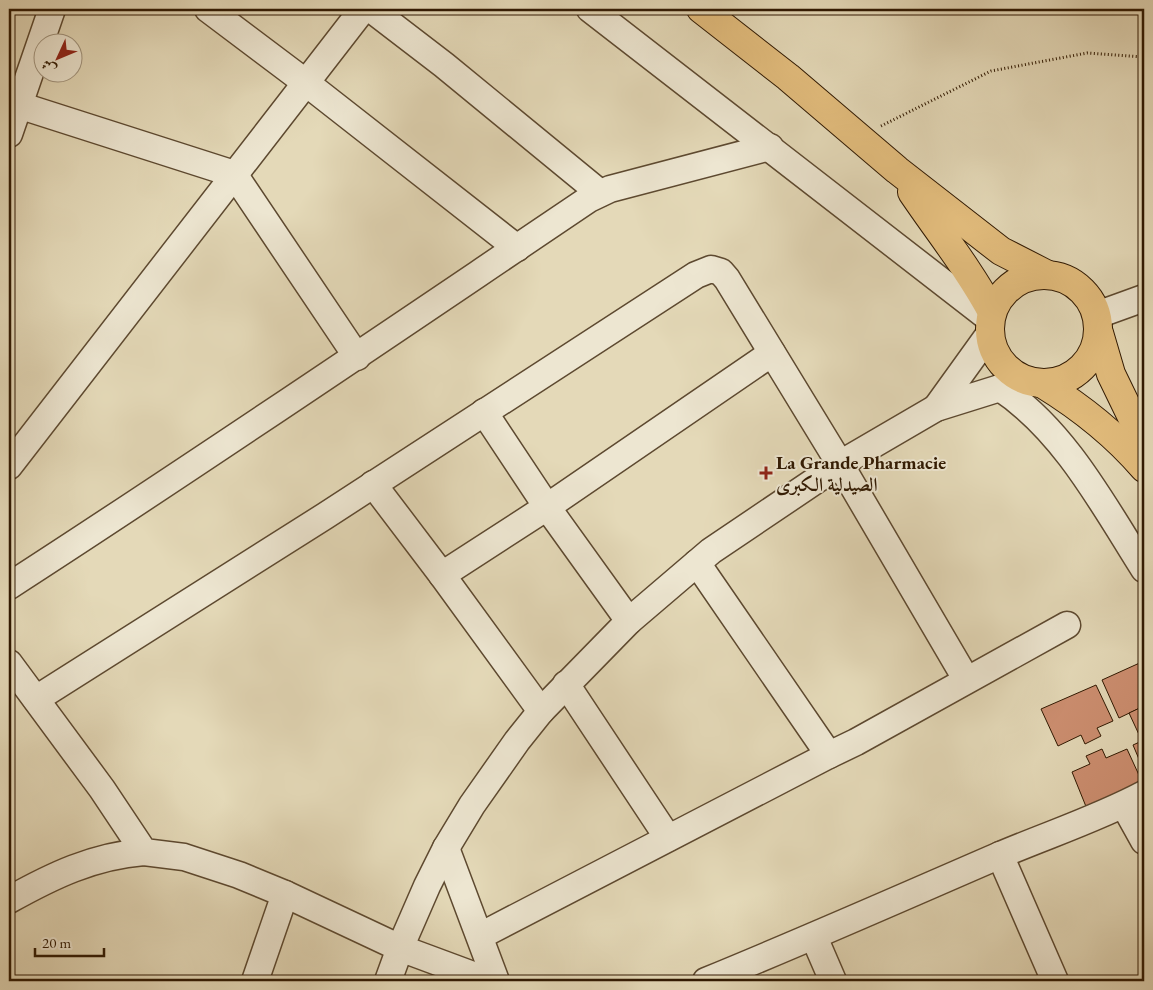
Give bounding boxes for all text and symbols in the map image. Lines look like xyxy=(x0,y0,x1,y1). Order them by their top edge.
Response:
north arrow xyxy=(32,32,82,82)
text: ش xyxy=(37,56,60,78)
place label: La Grande Pharmacie الصيدلية الكبرى xyxy=(776,450,946,497)
marker: La Grande Pharmacie الصيدلية الكبرى xyxy=(760,467,772,479)
scale bar xyxy=(35,925,104,957)
text: 20 m xyxy=(42,933,71,952)

